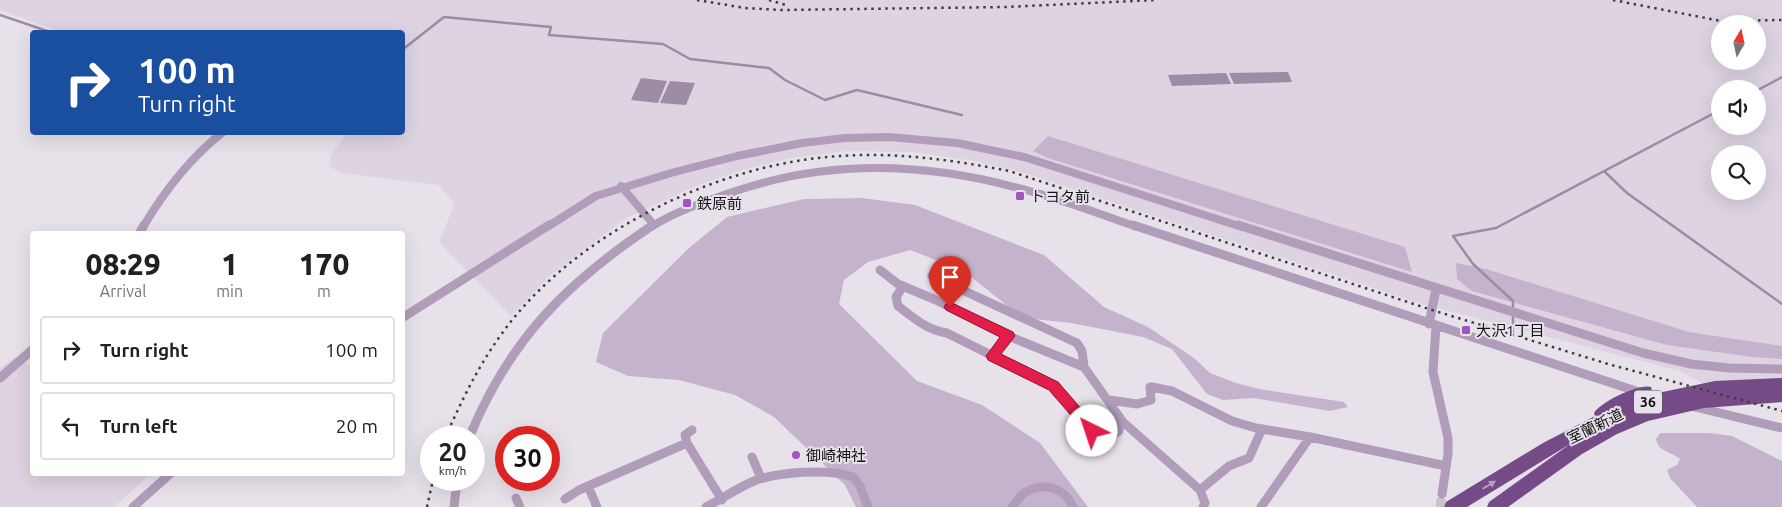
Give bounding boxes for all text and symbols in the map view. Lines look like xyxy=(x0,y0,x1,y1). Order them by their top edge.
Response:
north arrow xyxy=(1711,15,1766,70)
map controls xyxy=(1711,15,1766,200)
icon: right xyxy=(55,50,120,115)
text: 100 m xyxy=(138,50,236,90)
button: sound xyxy=(1711,80,1766,135)
text: Turn right xyxy=(138,91,236,116)
button: search xyxy=(1711,145,1766,200)
place label: トヨタ前 xyxy=(1030,188,1090,205)
marker: トヨタ前 xyxy=(1014,190,1026,202)
place label: 鉄原前 xyxy=(697,195,742,212)
marker: 鉄原前 xyxy=(681,197,693,209)
text: 08:29 xyxy=(86,247,161,281)
text: 1 xyxy=(221,247,238,281)
text: 170 xyxy=(299,247,349,281)
pin xyxy=(929,256,971,307)
icon: arrive xyxy=(936,263,964,291)
text: Arrival xyxy=(100,282,146,300)
text: min xyxy=(216,282,243,300)
text: m xyxy=(317,282,331,300)
place label: 大沢1丁目 xyxy=(1476,322,1544,339)
marker: 大沢1丁目 xyxy=(1460,324,1472,336)
icon: right xyxy=(57,336,85,364)
text: Turn right xyxy=(100,339,188,361)
text: 100 m xyxy=(325,339,378,361)
road number: 36 xyxy=(1634,391,1662,414)
position arrow xyxy=(1065,404,1117,456)
street label: 室蘭新道 xyxy=(1564,405,1626,447)
icon: left xyxy=(57,412,85,440)
text: Turn left xyxy=(100,415,178,437)
text: 20 m xyxy=(336,415,378,437)
speed limit sign: 30 xyxy=(495,426,560,491)
text: 20 xyxy=(438,438,467,466)
place label: 御崎神社 xyxy=(806,447,866,464)
marker: 御崎神社 xyxy=(790,449,802,461)
text: km/h xyxy=(439,464,466,477)
one-way arrow xyxy=(1483,480,1496,489)

